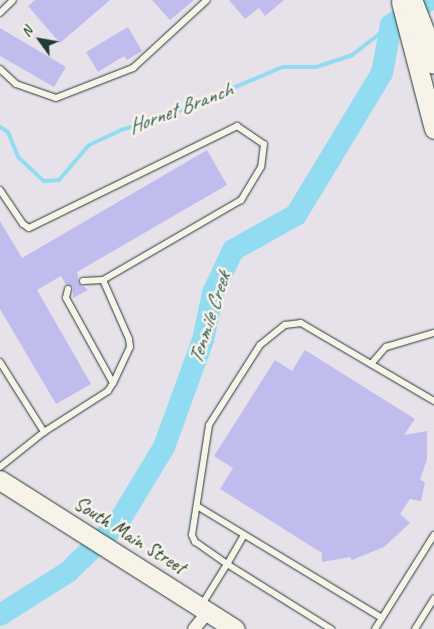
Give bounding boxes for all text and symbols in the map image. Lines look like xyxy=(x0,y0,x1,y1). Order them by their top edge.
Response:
north arrow xyxy=(15,15,65,65)
text: N xyxy=(17,24,36,40)
water label: Hornet Branch xyxy=(124,77,236,139)
water label: Tenmile Creek xyxy=(182,269,236,367)
street label: South Main Street xyxy=(69,491,191,579)

